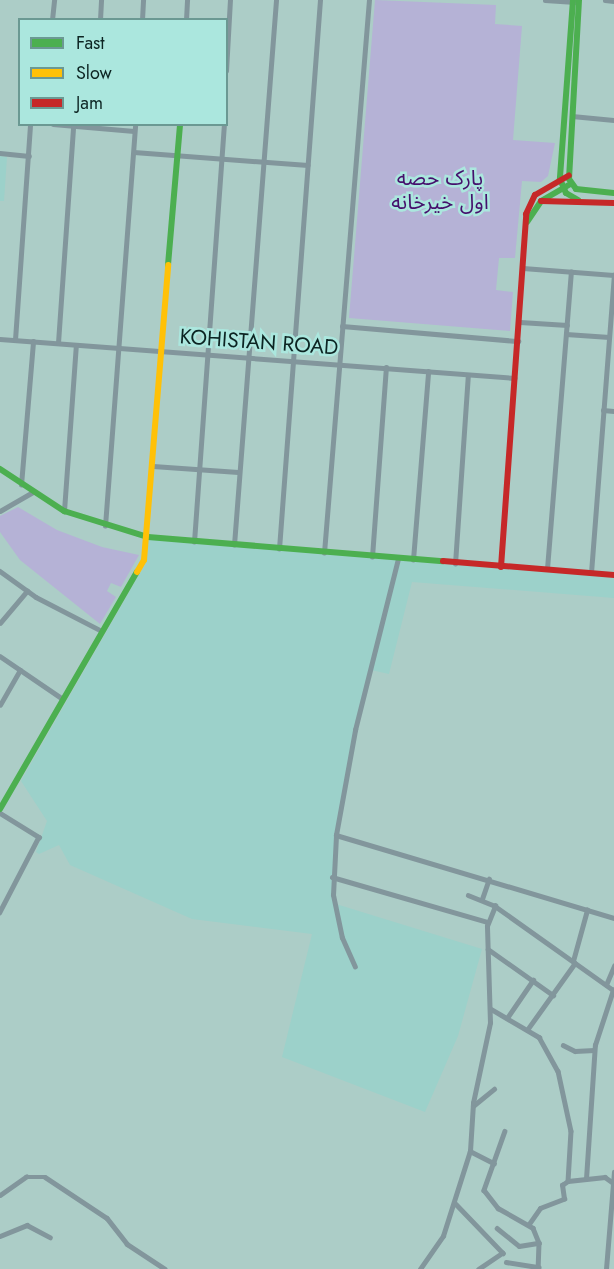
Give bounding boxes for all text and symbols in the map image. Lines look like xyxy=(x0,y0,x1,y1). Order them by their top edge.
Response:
legend xyxy=(18,18,228,126)
text: Fast xyxy=(76,30,105,56)
text: Slow xyxy=(76,60,112,86)
text: Jam xyxy=(76,90,103,116)
park label: پارک حصه اول خیرخانه xyxy=(391,165,489,215)
street label: KOHISTAN ROAD xyxy=(179,324,339,360)

